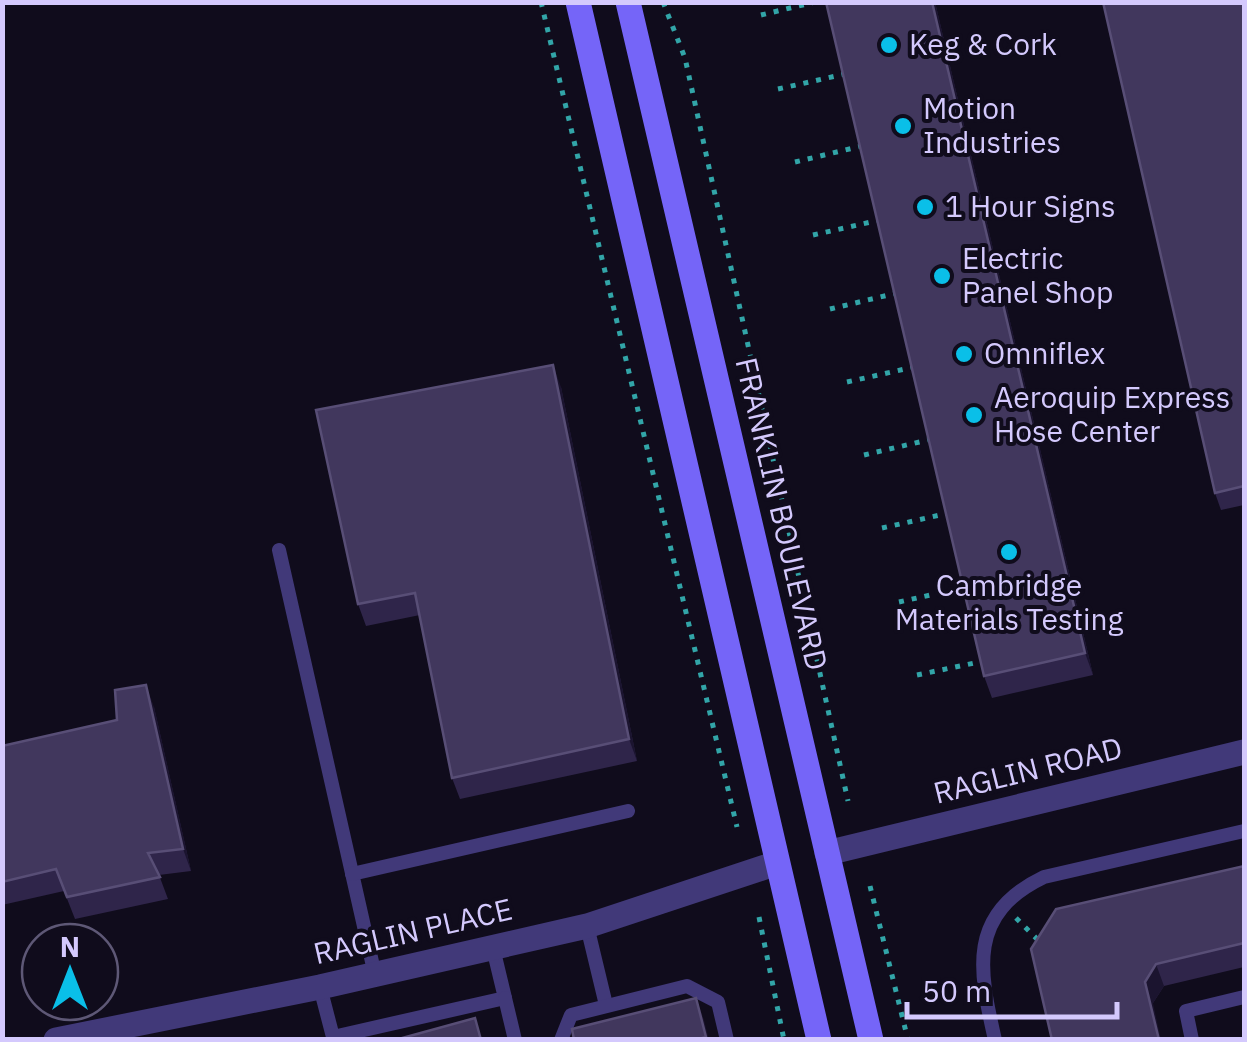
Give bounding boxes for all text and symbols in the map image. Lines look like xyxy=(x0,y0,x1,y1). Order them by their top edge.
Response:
place label: Keg & Cork xyxy=(909,24,1057,63)
marker: Keg & Cork xyxy=(878,34,900,56)
place label: Motion Industries xyxy=(923,88,1061,161)
marker: Motion Industries xyxy=(892,115,914,137)
place label: 1 Hour Signs xyxy=(945,186,1116,225)
marker: 1 Hour Signs xyxy=(914,196,936,218)
place label: Electric Panel Shop xyxy=(962,238,1113,311)
marker: Electric Panel Shop xyxy=(931,265,953,287)
place label: Omniflex xyxy=(984,333,1105,372)
marker: Omniflex xyxy=(953,343,975,365)
street label: FRANKLIN BOULEVARD xyxy=(727,353,837,674)
place label: Aeroquip Express Hose Center xyxy=(994,377,1230,450)
marker: Aeroquip Express Hose Center xyxy=(963,404,985,426)
marker: Cambridge Materials Testing xyxy=(998,541,1020,563)
place label: Cambridge Materials Testing xyxy=(895,565,1123,638)
street label: RAGLIN ROAD xyxy=(929,727,1126,812)
street label: RAGLIN PLACE xyxy=(309,889,516,972)
north arrow xyxy=(20,922,120,1022)
text: N xyxy=(60,928,80,965)
scale bar xyxy=(907,957,1117,1019)
text: 50 m xyxy=(922,971,991,1010)

